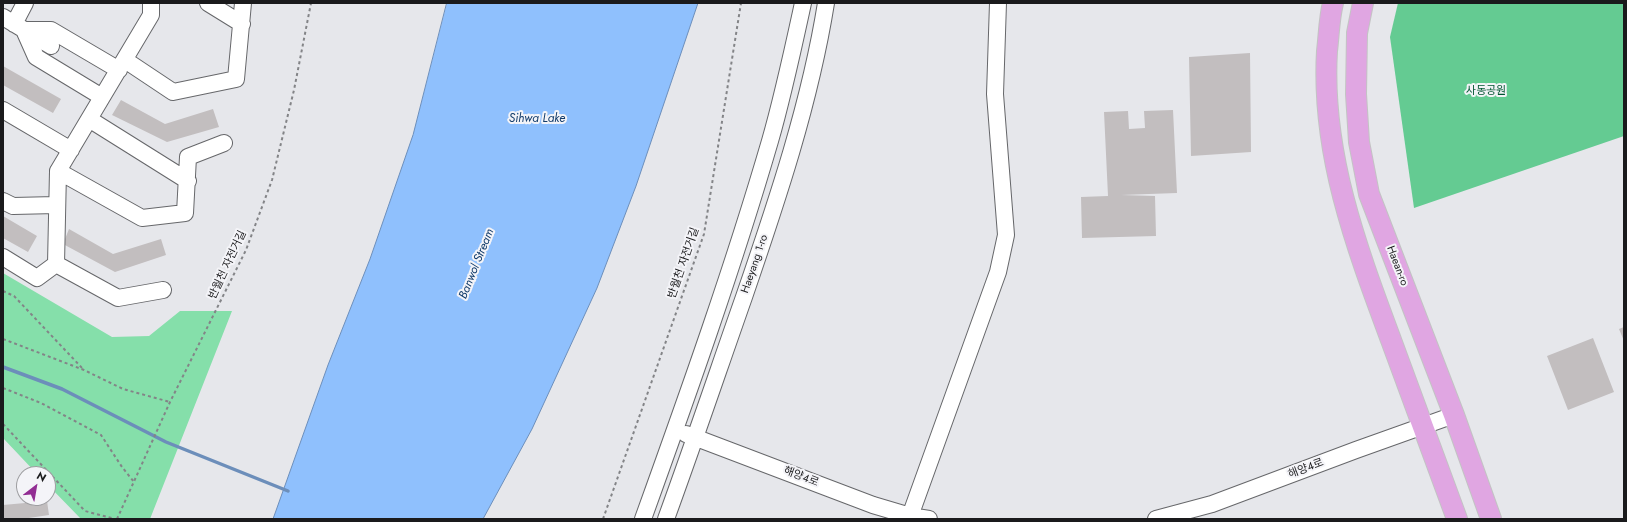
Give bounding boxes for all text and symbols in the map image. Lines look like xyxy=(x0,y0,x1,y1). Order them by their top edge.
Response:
park label: 사동공원 xyxy=(1466,84,1506,98)
water label: Sihwa Lake xyxy=(509,112,565,126)
street label: 반월천 자전거길 xyxy=(666,226,702,300)
water label: Banwol Stream xyxy=(456,227,498,301)
street label: 반월천 자전거길 xyxy=(206,229,250,301)
street label: Haeyang 1-ro xyxy=(739,233,771,295)
street label: Haean-ro xyxy=(1383,244,1411,288)
street label: 해양4로 xyxy=(1286,456,1326,482)
street label: 해양4로 xyxy=(781,464,821,490)
north arrow xyxy=(16,466,56,506)
text: N xyxy=(34,467,50,486)

